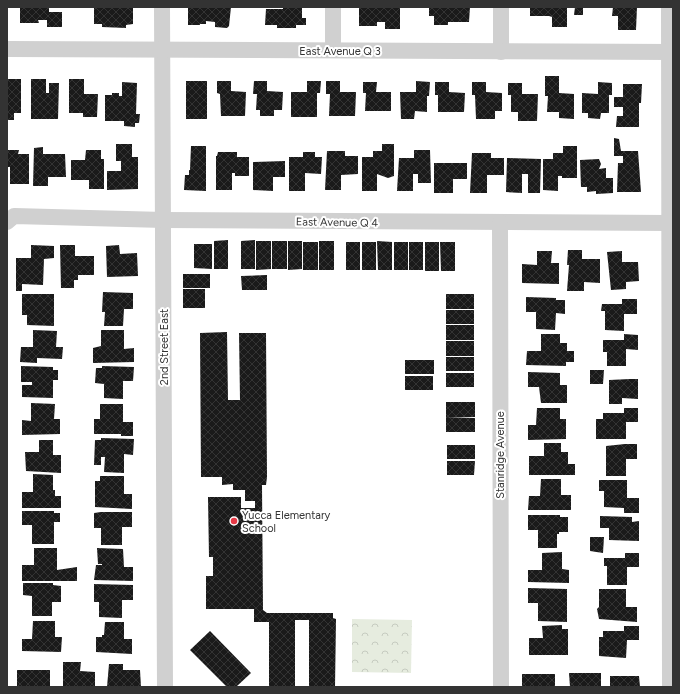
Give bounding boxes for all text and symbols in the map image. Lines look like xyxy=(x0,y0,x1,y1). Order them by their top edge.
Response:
street label: East Avenue Q 3 xyxy=(299,45,381,58)
street label: East Avenue Q 4 xyxy=(296,215,378,230)
street label: 2nd Street East xyxy=(158,309,171,385)
street label: Stanridge Avenue xyxy=(494,411,507,499)
place label: Yucca Elementary School xyxy=(242,509,331,535)
marker: Yucca Elementary School xyxy=(229,516,239,526)

